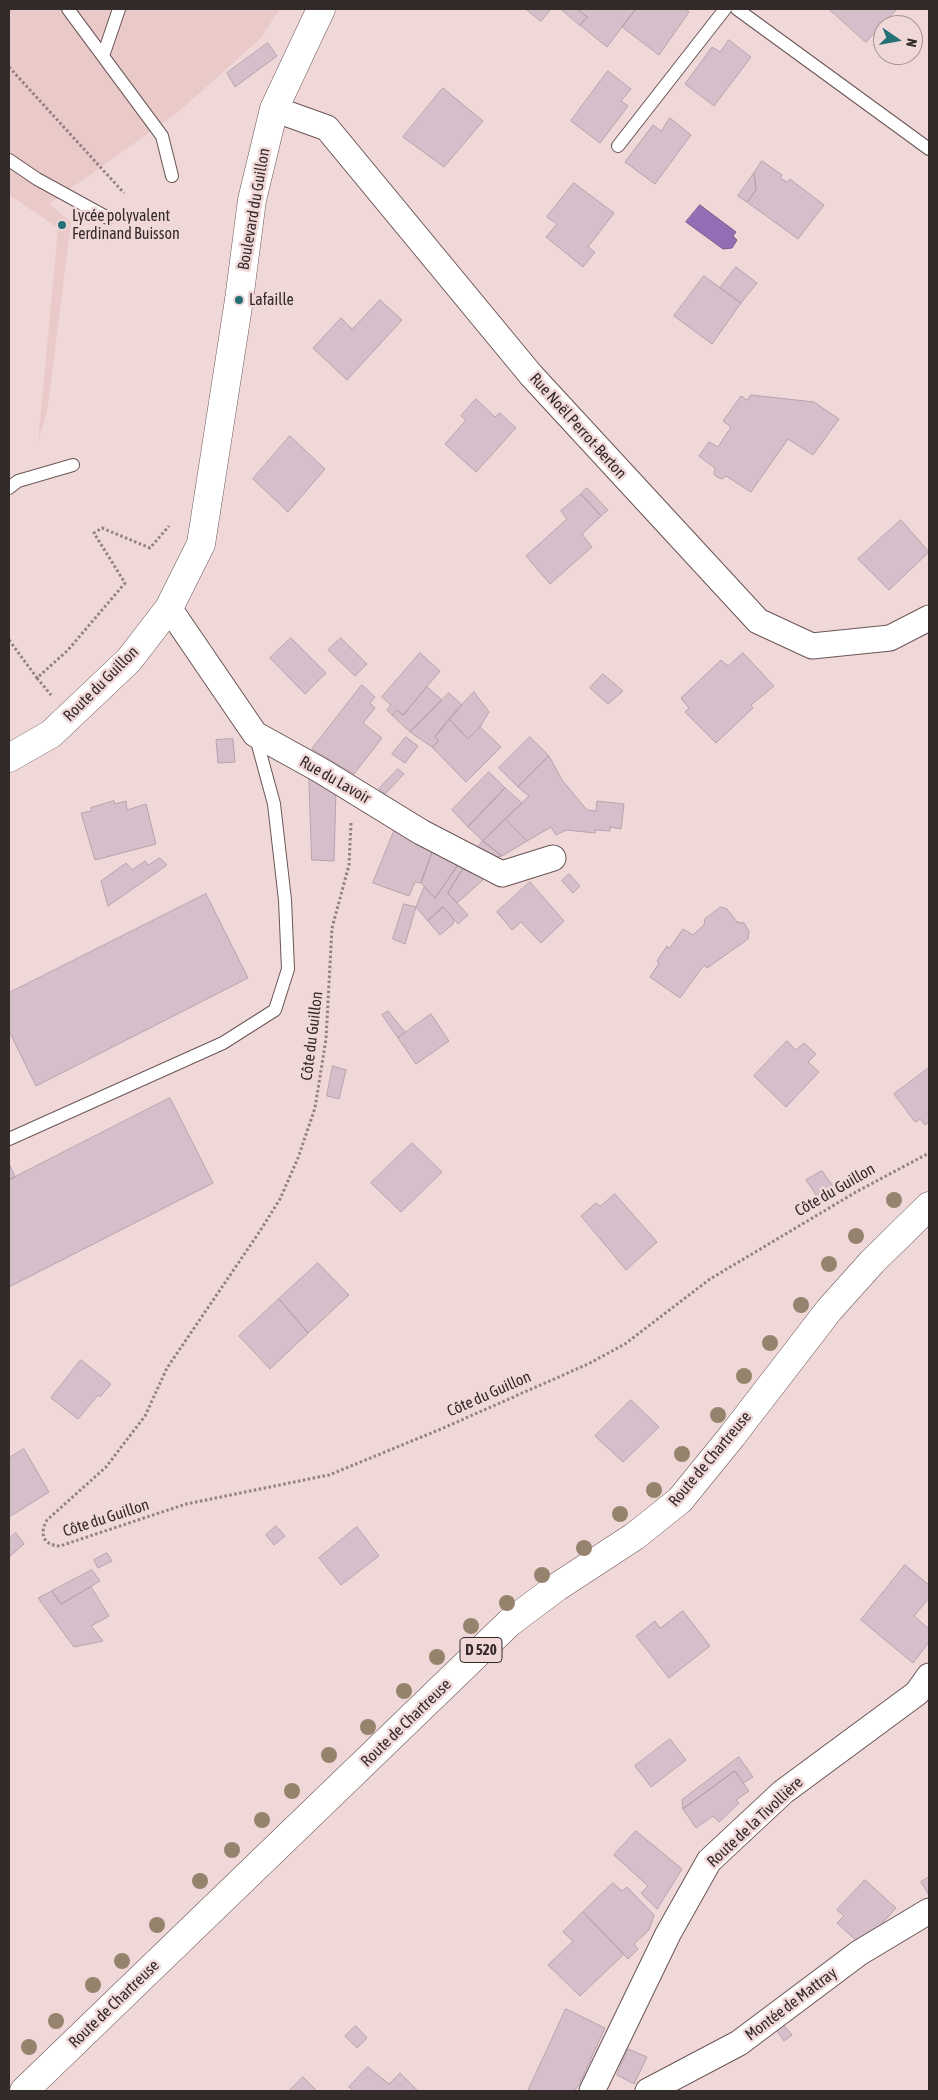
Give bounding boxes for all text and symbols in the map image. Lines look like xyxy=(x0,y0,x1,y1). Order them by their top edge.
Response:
north arrow xyxy=(873,15,923,65)
text: N xyxy=(903,37,920,49)
street label: Boulevard du Guillon xyxy=(234,147,274,271)
place label: Lycée polyvalent Ferdinand Buisson xyxy=(72,206,180,244)
marker: Lycée polyvalent Ferdinand Buisson xyxy=(56,219,68,231)
place label: Lafaille xyxy=(249,290,294,310)
marker: Lafaille xyxy=(233,294,245,306)
street label: Rue Noël Perrot-Berton xyxy=(526,369,630,483)
street label: Route du Guillon xyxy=(60,643,142,725)
street label: Rue du Lavoir xyxy=(296,752,374,808)
street label: Côte du Guillon xyxy=(297,990,327,1082)
street label: Côte du Guillon xyxy=(791,1159,879,1221)
street label: Côte du Guillon xyxy=(444,1367,534,1421)
street label: Route de Chartreuse xyxy=(665,1407,755,1511)
street label: Côte du Guillon xyxy=(60,1495,152,1541)
road number: D 520 xyxy=(460,1638,502,1662)
street label: Route de Chartreuse xyxy=(357,1675,455,1771)
street label: Route de la Tivollière xyxy=(703,1773,807,1871)
street label: Route de Chartreuse xyxy=(65,1956,163,2052)
street label: Montée de Mattray xyxy=(741,1963,841,2045)

